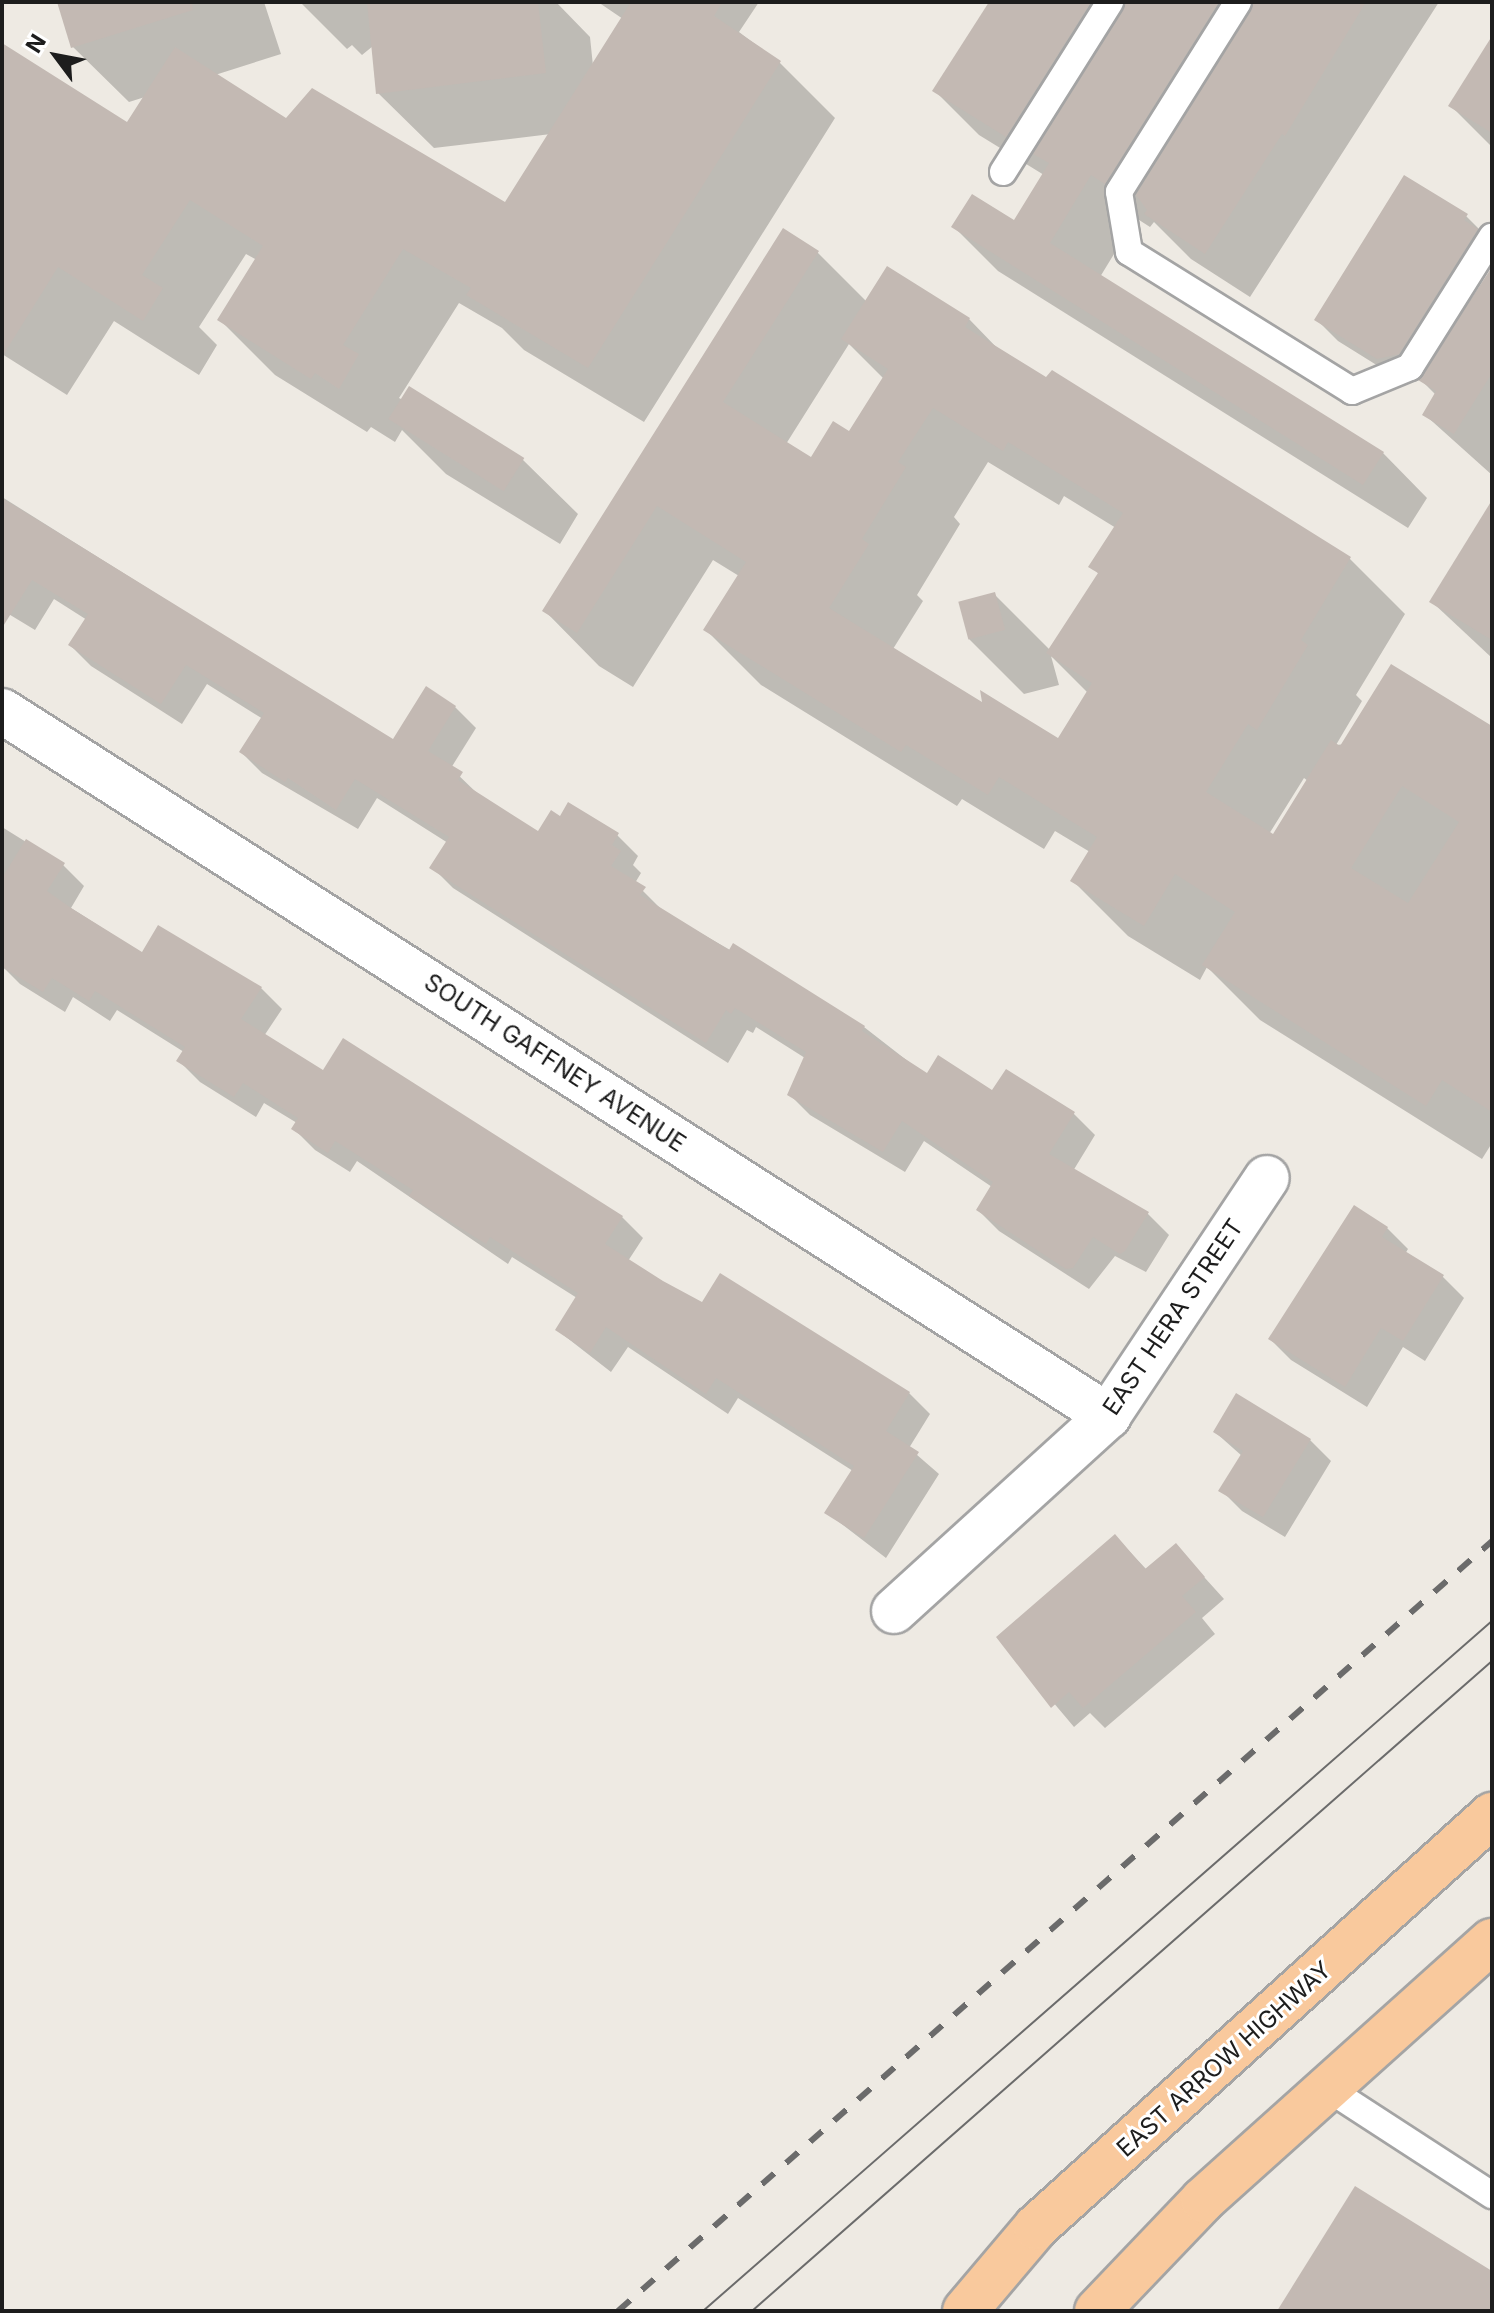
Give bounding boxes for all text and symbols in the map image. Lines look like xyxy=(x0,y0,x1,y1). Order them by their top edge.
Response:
north arrow xyxy=(16,16,96,96)
text: N xyxy=(20,29,51,57)
street label: SOUTH GAFFNEY AVENUE xyxy=(419,968,691,1158)
street label: EAST HERA STREET xyxy=(1097,1213,1249,1421)
street label: EAST ARROW HIGHWAY xyxy=(1111,1955,1337,2163)

